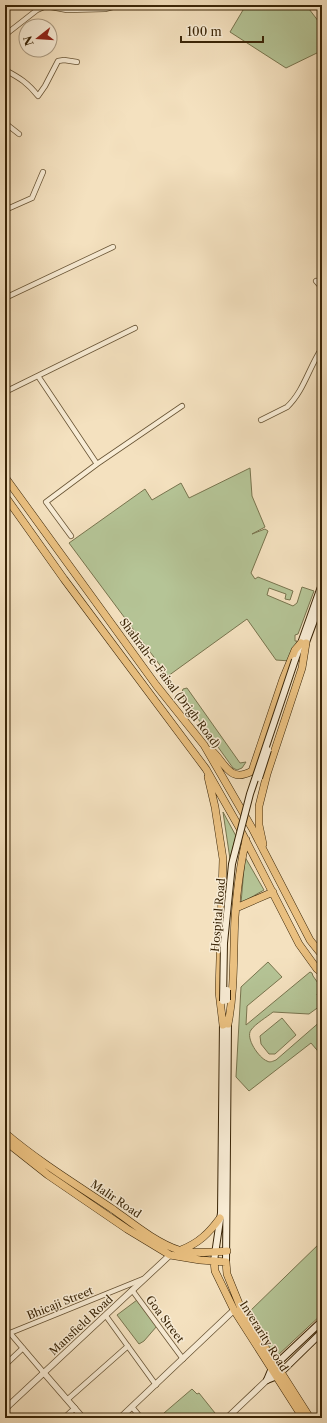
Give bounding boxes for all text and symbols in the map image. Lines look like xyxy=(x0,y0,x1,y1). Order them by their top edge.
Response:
north arrow xyxy=(18,18,58,58)
scale bar xyxy=(181,18,263,44)
text: 100 m xyxy=(187,24,222,39)
text: N xyxy=(20,34,37,48)
street label: Shahrah-e-Faisal (Drigh Road) xyxy=(117,615,223,751)
street label: Hospital Road xyxy=(208,877,228,952)
street label: Malir Road xyxy=(88,1177,144,1221)
street label: Bhicaji Street xyxy=(25,1283,95,1323)
street label: Mansfield Road xyxy=(46,1292,116,1358)
street label: Goa Street xyxy=(143,1293,187,1345)
street label: Inverarity Road xyxy=(237,1298,291,1374)

